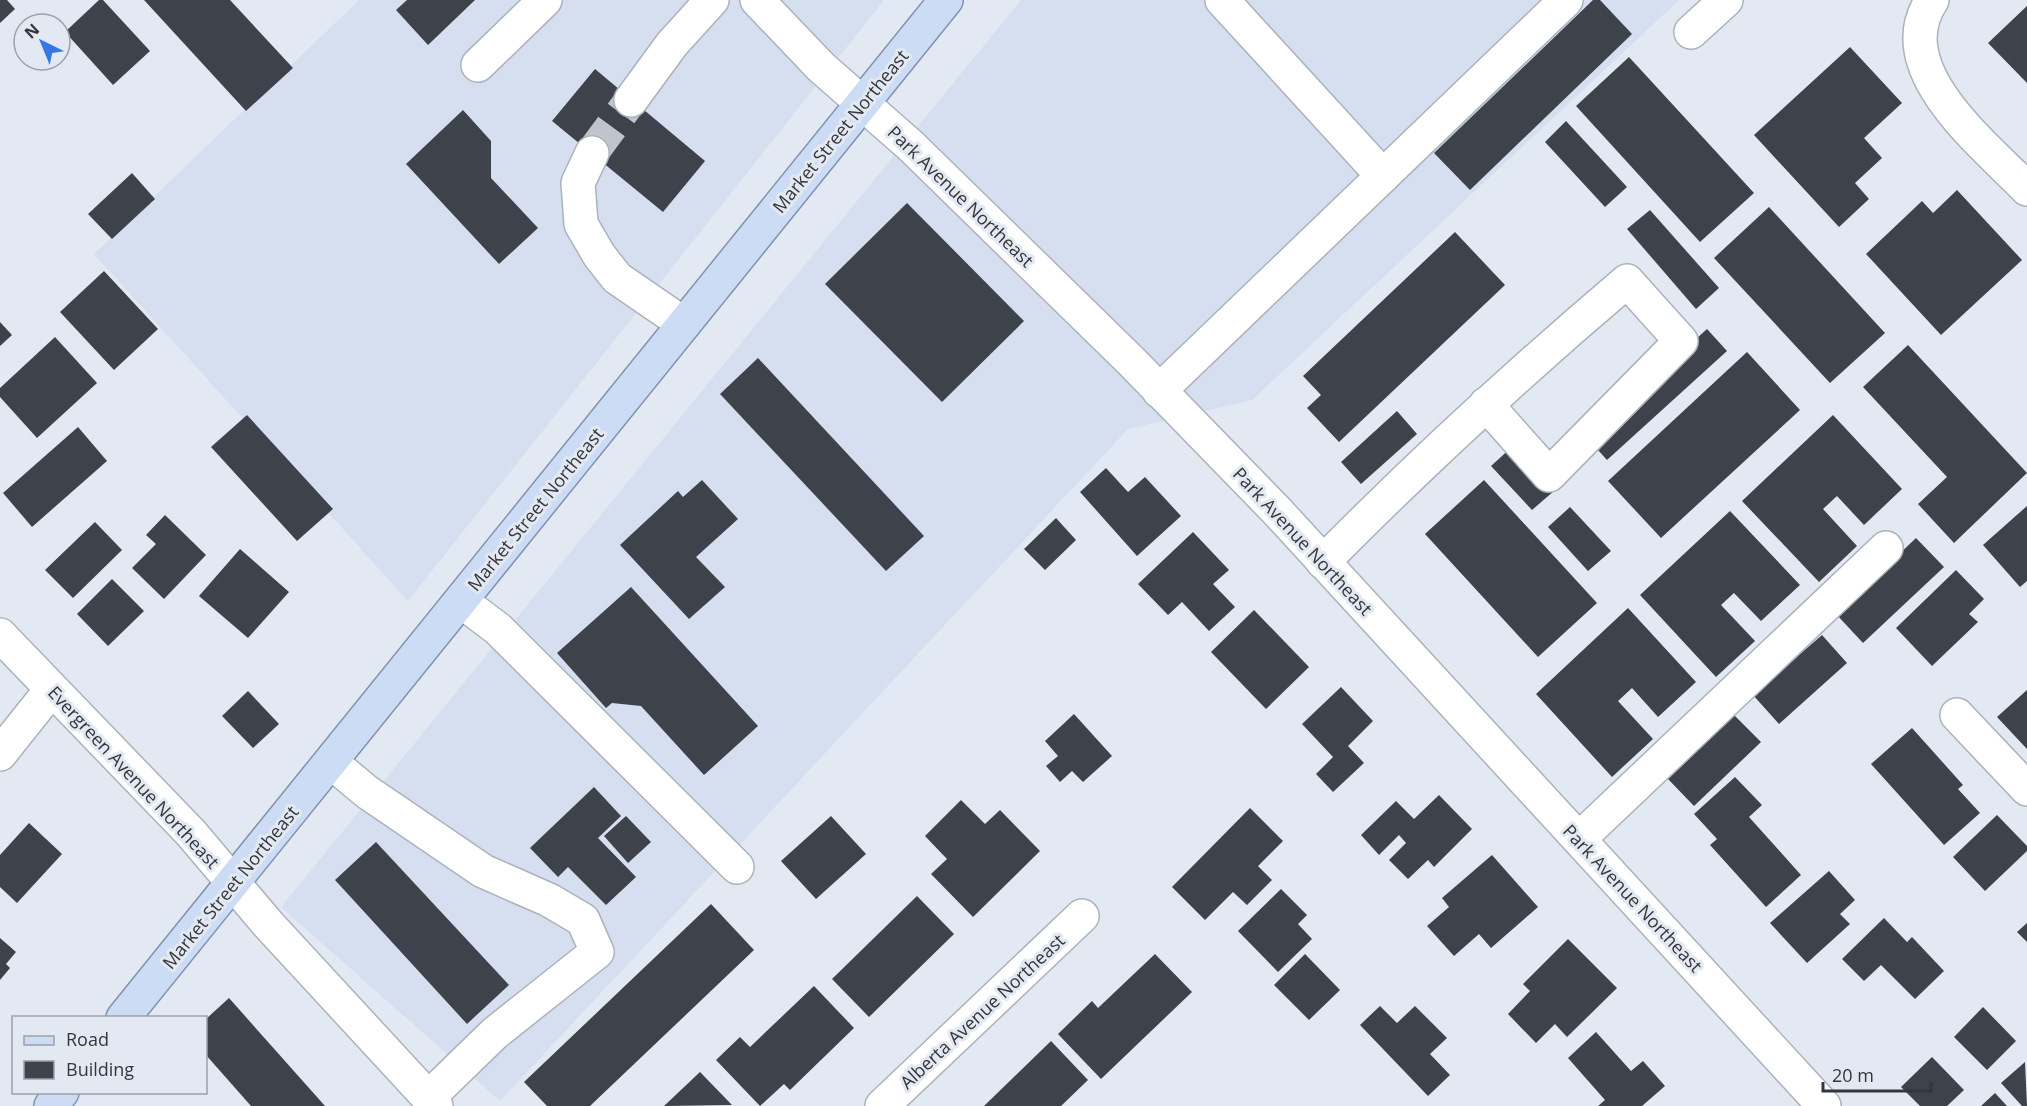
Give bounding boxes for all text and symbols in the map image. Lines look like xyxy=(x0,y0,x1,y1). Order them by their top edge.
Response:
north arrow xyxy=(12,12,72,72)
text: N xyxy=(20,19,44,44)
street label: Market Street Northeast xyxy=(767,44,913,218)
street label: Park Avenue Northeast xyxy=(883,120,1039,272)
street label: Market Street Northeast xyxy=(462,422,608,596)
street label: Park Avenue Northeast xyxy=(1228,462,1378,620)
street label: Evergreen Avenue Northeast xyxy=(43,681,225,873)
street label: Market Street Northeast xyxy=(157,800,303,974)
street label: Park Avenue Northeast xyxy=(1558,819,1708,977)
street label: Alberta Avenue Northeast xyxy=(894,928,1070,1094)
legend xyxy=(12,1016,207,1094)
text: Road xyxy=(66,1027,109,1051)
scale bar xyxy=(1823,1055,1931,1093)
text: Building xyxy=(66,1057,134,1081)
text: 20 m xyxy=(1832,1063,1874,1087)

